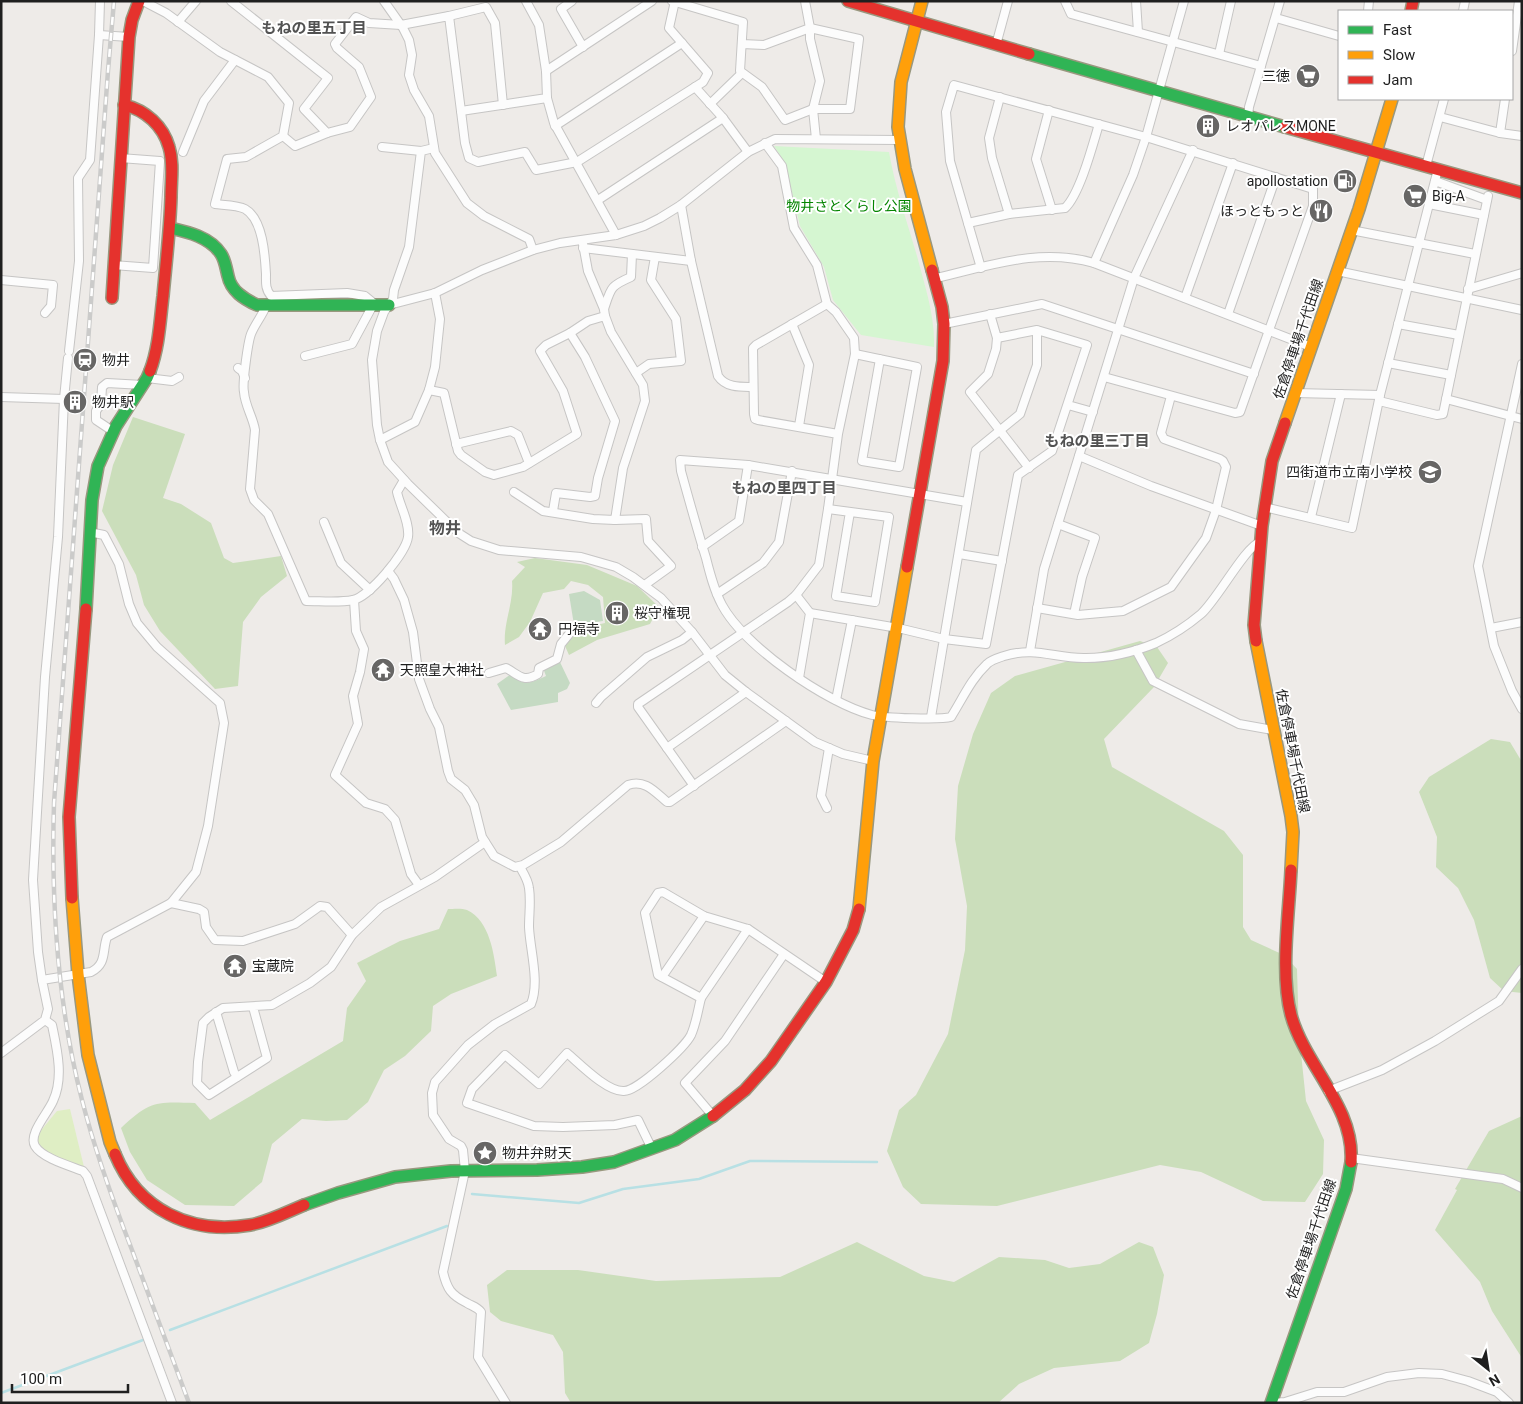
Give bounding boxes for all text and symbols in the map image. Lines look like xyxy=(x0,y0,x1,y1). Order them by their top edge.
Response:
legend xyxy=(1338,10,1513,100)
district label: もねの里五丁目 xyxy=(261,19,367,37)
text: Fast xyxy=(1383,21,1412,39)
text: Slow xyxy=(1383,46,1415,64)
supermarket icon: 三徳 xyxy=(1295,63,1321,89)
place label: 三徳 xyxy=(1262,68,1290,84)
text: Jam xyxy=(1383,71,1413,89)
building icon: レオパレスMONE xyxy=(1195,113,1221,139)
place label: レオパレスMONE xyxy=(1226,118,1336,134)
fuel station icon: apollostation xyxy=(1332,168,1358,194)
place label: apollostation xyxy=(1247,173,1328,189)
supermarket icon: Big-A xyxy=(1402,183,1428,209)
place label: Big-A xyxy=(1432,188,1465,204)
park label: 物井さとくらし公園 xyxy=(786,198,912,214)
restaurant icon: ほっともっと xyxy=(1308,198,1334,224)
place label: ほっともっと xyxy=(1220,203,1304,219)
street label: 佐倉停車場千代田線 xyxy=(1270,277,1326,401)
station icon: 物井 xyxy=(72,347,98,373)
place label: 物井 xyxy=(102,352,130,368)
building icon: 物井駅 xyxy=(62,389,88,415)
place label: 物井駅 xyxy=(92,394,134,410)
district label: もねの里三丁目 xyxy=(1044,432,1150,450)
school or university icon: 四街道市立南小学校 xyxy=(1417,459,1443,485)
place label: 四街道市立南小学校 xyxy=(1286,464,1412,480)
district label: もねの里四丁目 xyxy=(731,479,837,497)
district label: 物井 xyxy=(429,519,461,538)
building icon: 桜守権現 xyxy=(604,600,630,626)
place label: 桜守権現 xyxy=(634,605,690,621)
temple icon: 円福寺 xyxy=(527,616,553,642)
place label: 円福寺 xyxy=(558,621,600,637)
temple icon: 天照皇大神社 xyxy=(370,657,396,683)
place label: 天照皇大神社 xyxy=(400,662,484,678)
street label: 佐倉停車場千代田線 xyxy=(1273,688,1313,814)
temple icon: 宝蔵院 xyxy=(222,953,248,979)
place label: 宝蔵院 xyxy=(252,958,294,974)
place icon: 物井弁財天 xyxy=(472,1140,498,1166)
place label: 物井弁財天 xyxy=(502,1145,572,1161)
street label: 佐倉停車場千代田線 xyxy=(1283,1177,1339,1301)
north arrow xyxy=(1463,1344,1513,1394)
scale bar xyxy=(12,1362,129,1394)
text: 100 m xyxy=(20,1370,62,1388)
text: N xyxy=(1486,1371,1503,1390)

